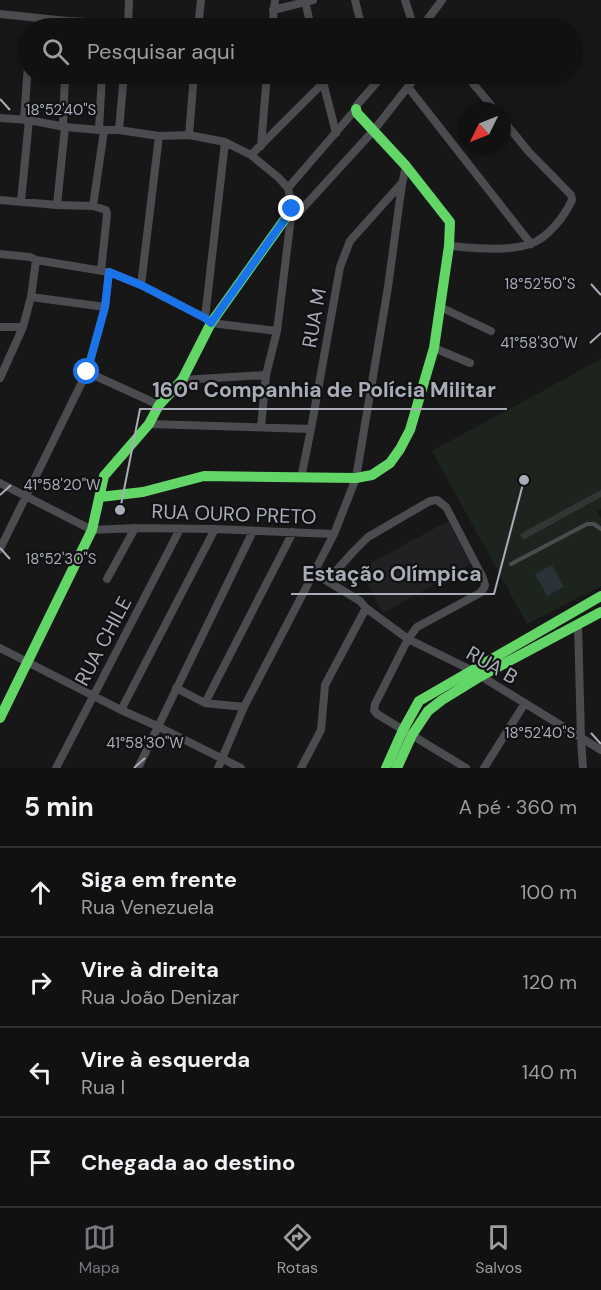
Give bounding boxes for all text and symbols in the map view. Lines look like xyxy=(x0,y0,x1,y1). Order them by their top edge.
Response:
search box xyxy=(18,18,583,84)
icon: search xyxy=(39,35,72,68)
text: Pesquisar aqui xyxy=(87,37,235,66)
text: 18°52'40"S xyxy=(26,100,97,120)
north arrow xyxy=(457,102,511,156)
route end xyxy=(278,195,304,221)
text: 18°52'50"S xyxy=(505,274,576,294)
street label: RUA M xyxy=(296,286,332,350)
text: 41°58'30"W xyxy=(500,333,578,353)
route start xyxy=(73,358,99,384)
callout: 160ª Companhia de Polícia Militar xyxy=(140,370,507,409)
text: 160ª Companhia de Polícia Militar xyxy=(152,376,496,404)
text: 41°58'20"W xyxy=(23,475,101,495)
street label: RUA OURO PRETO xyxy=(151,498,317,530)
text: 18°52'30"S xyxy=(25,549,97,569)
callout: Estação Olímpica xyxy=(291,555,494,594)
text: Estação Olímpica xyxy=(302,560,482,588)
street label: RUA CHILE xyxy=(69,592,137,690)
street label: RUA B xyxy=(462,640,522,690)
text: 18°52'40"S xyxy=(505,723,576,743)
text: 41°58'30"W xyxy=(106,733,184,753)
text: 5 min xyxy=(24,790,94,824)
text: A pé · 360 m xyxy=(459,794,577,820)
text: Siga em frente xyxy=(81,865,237,894)
icon: ahead xyxy=(24,876,57,909)
text: 100 m xyxy=(520,879,577,905)
text: Rua Venezuela xyxy=(81,894,214,920)
text: Vire à direita xyxy=(81,955,219,984)
icon: right xyxy=(24,966,57,999)
text: 120 m xyxy=(523,969,577,995)
text: Rua João Denizar xyxy=(81,984,239,1010)
text: Vire à esquerda xyxy=(81,1045,250,1074)
icon: left xyxy=(24,1056,57,1089)
text: 140 m xyxy=(522,1059,577,1085)
text: Rua I xyxy=(81,1074,125,1100)
icon: arrive xyxy=(24,1146,57,1179)
text: Chegada ao destino xyxy=(81,1148,295,1177)
tab: Mapa xyxy=(79,1221,120,1278)
tab: Rotas xyxy=(277,1221,318,1278)
tab: Salvos xyxy=(475,1221,522,1278)

